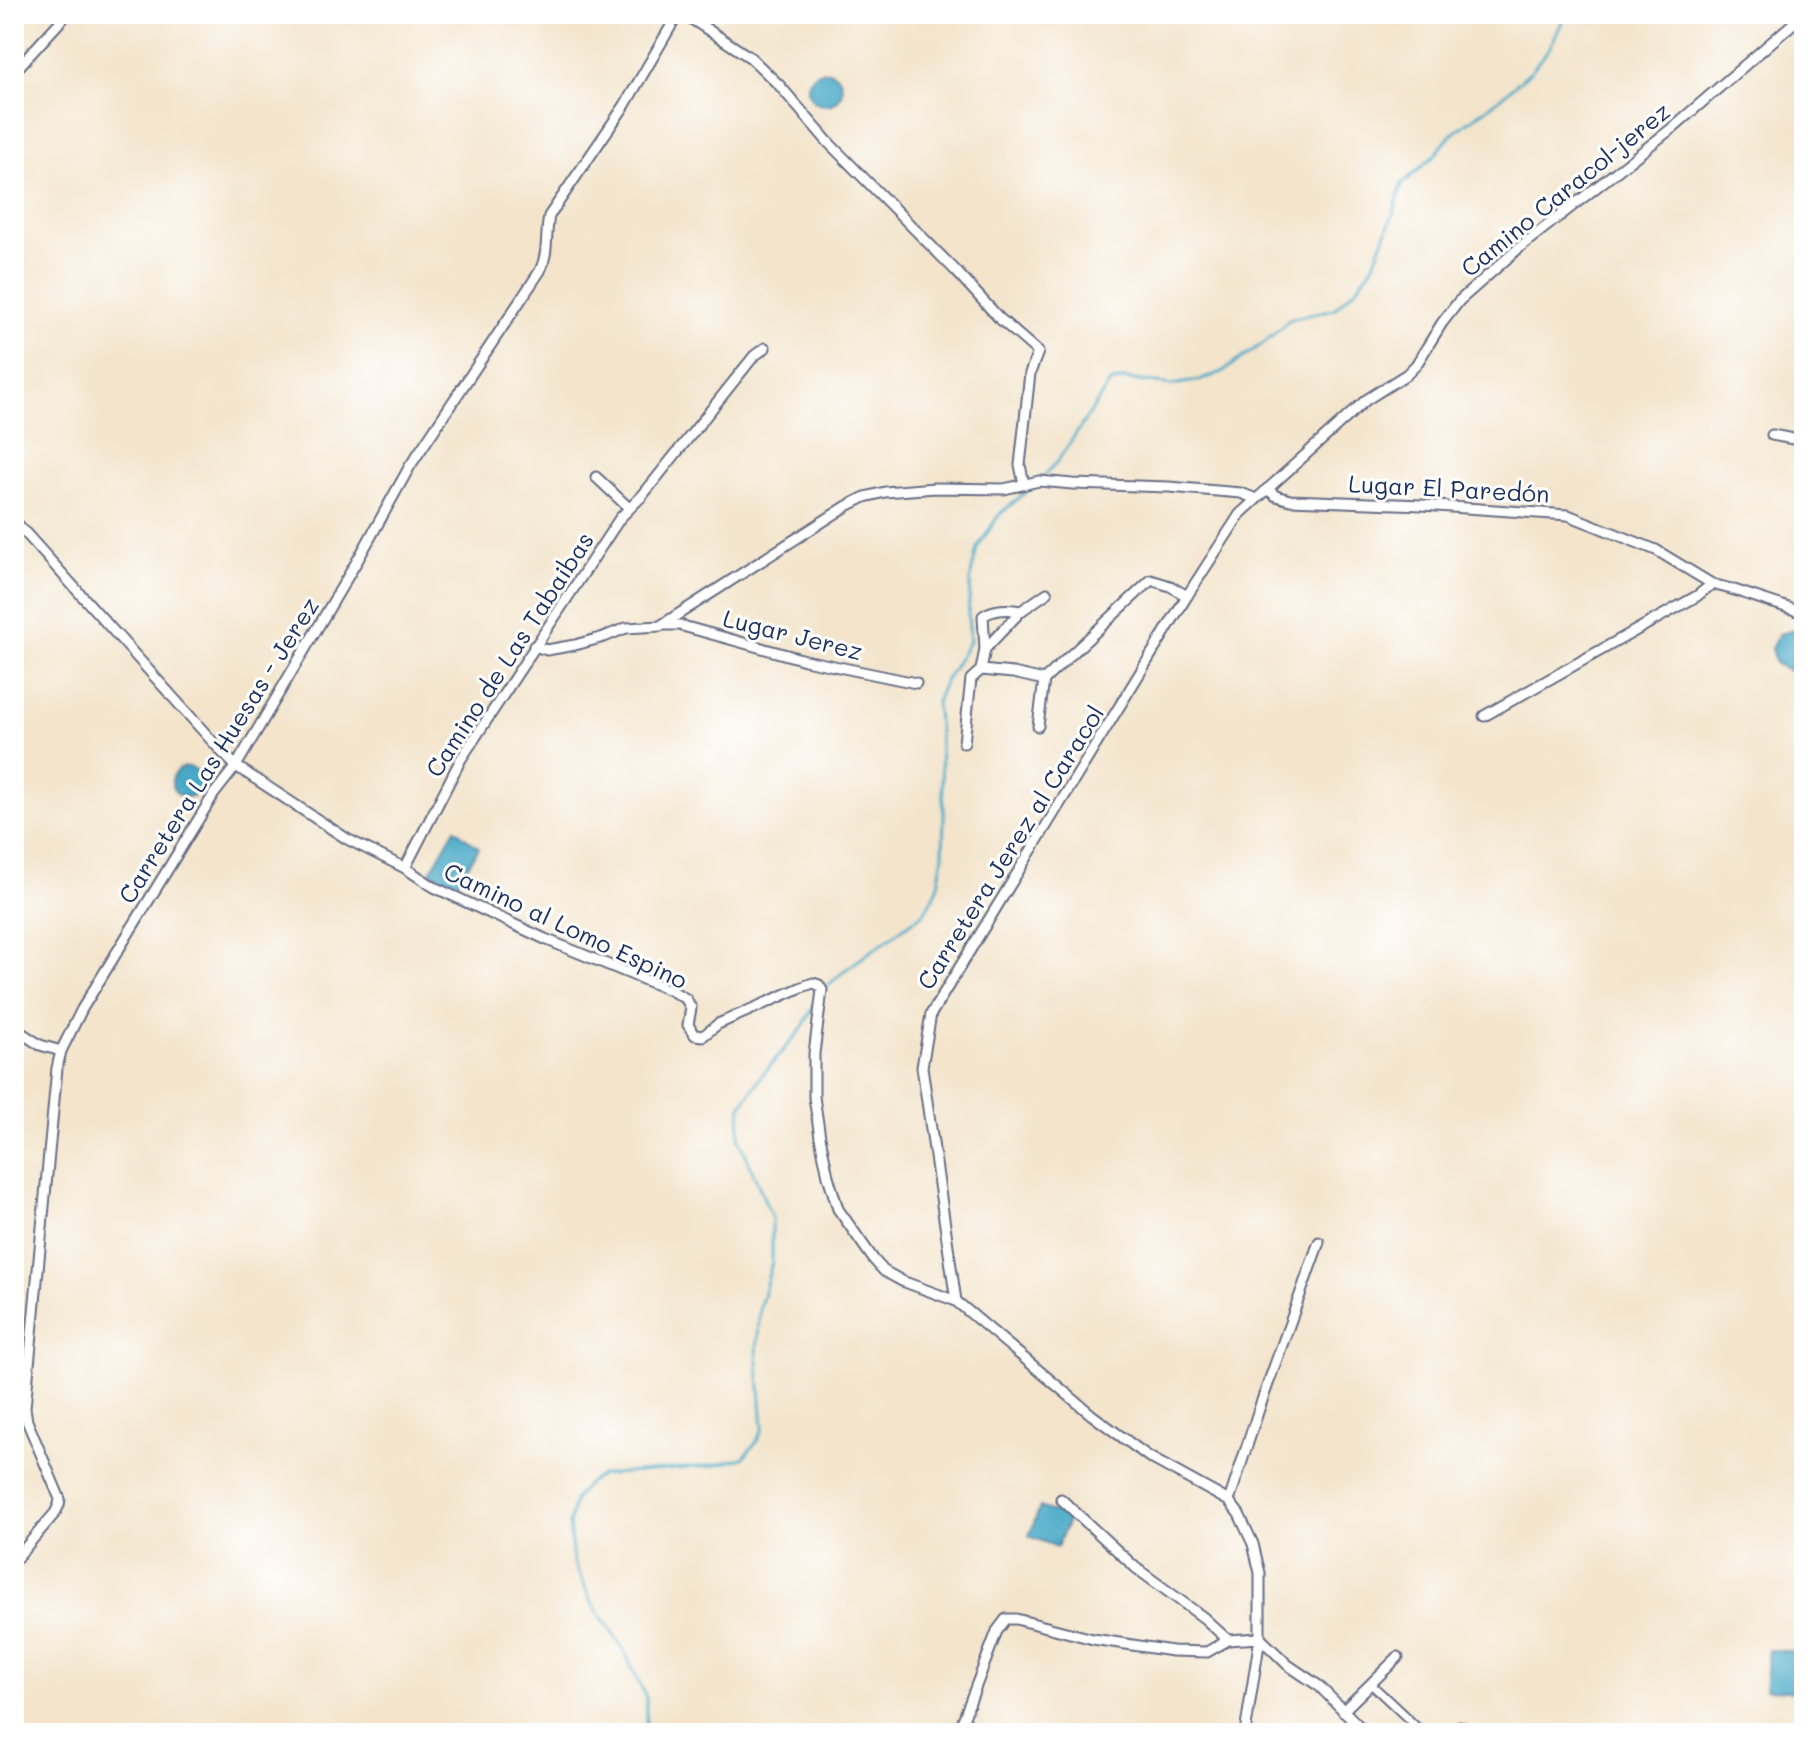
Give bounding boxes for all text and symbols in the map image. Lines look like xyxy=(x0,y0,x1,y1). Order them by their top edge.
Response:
street label: Camino Caracol-jerez xyxy=(1454,95,1676,283)
street label: Lugar El Paredón xyxy=(1348,467,1550,509)
street label: Camino de Las Tabaibas xyxy=(418,526,600,782)
street label: Carretera Las Huesas - Jerez xyxy=(111,591,325,909)
street label: Lugar Jerez xyxy=(720,602,866,666)
street label: Carretera Jerez al Caracol xyxy=(910,699,1110,995)
street label: Camino al Lomo Espino xyxy=(439,855,693,995)

